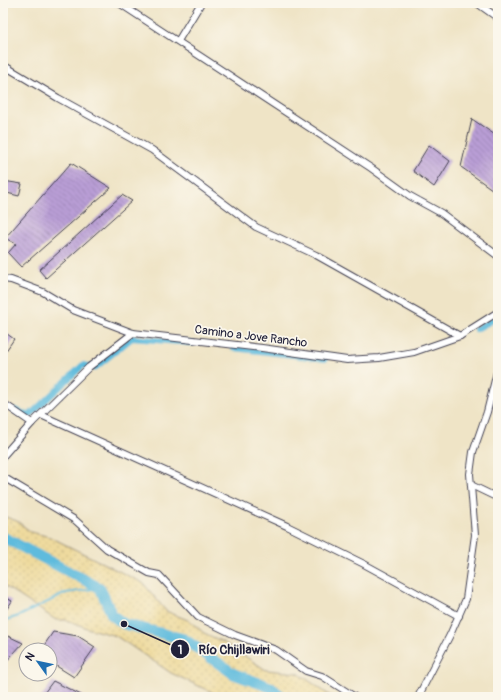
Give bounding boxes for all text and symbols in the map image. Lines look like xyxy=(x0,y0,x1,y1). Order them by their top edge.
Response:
street label: Camino a Jove Rancho xyxy=(194,322,309,351)
callout: Río Chijllawiri xyxy=(170,637,277,662)
north arrow xyxy=(18,642,58,682)
text: Río Chijllawiri xyxy=(198,642,270,658)
text: 1 xyxy=(178,643,182,658)
text: N xyxy=(23,650,38,663)

